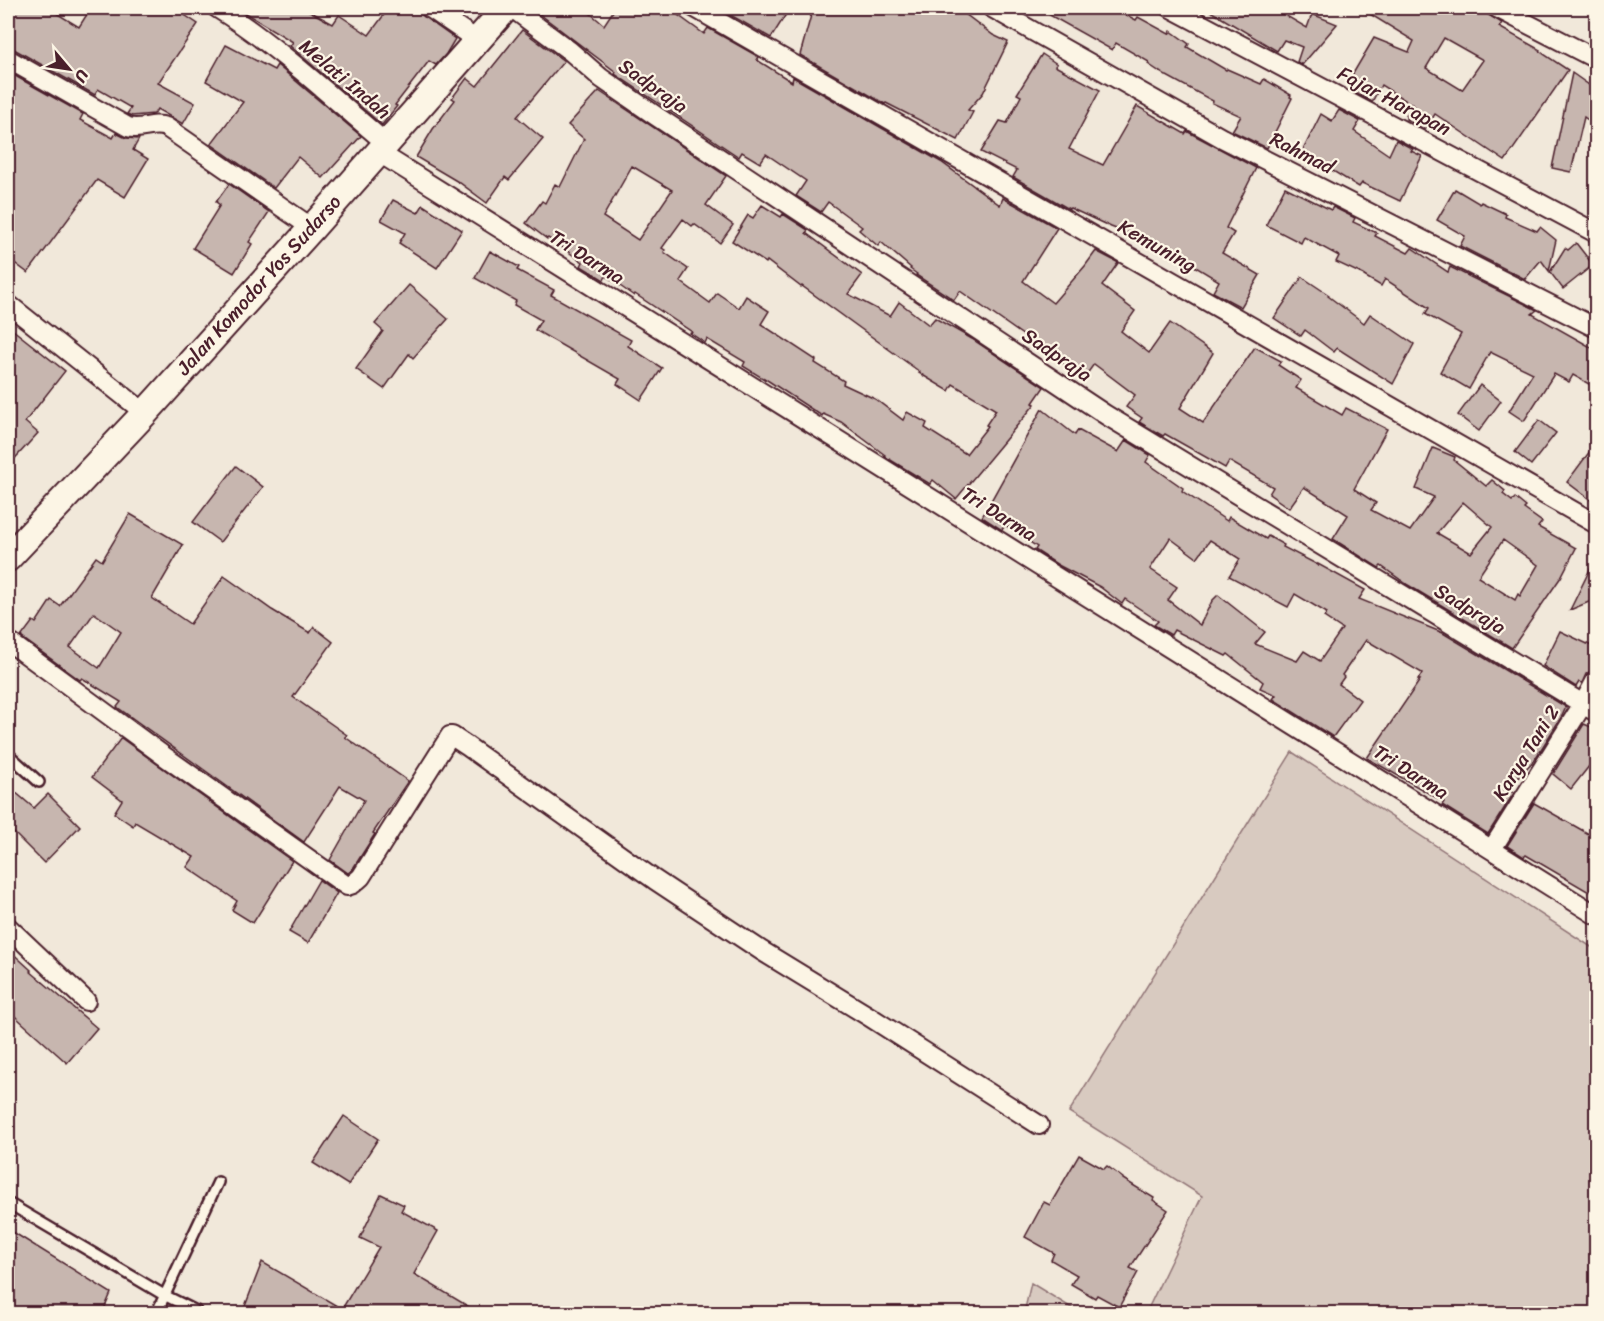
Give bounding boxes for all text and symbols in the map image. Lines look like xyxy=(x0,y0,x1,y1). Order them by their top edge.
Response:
street label: Melati Indah xyxy=(291,30,399,128)
north arrow xyxy=(39,39,99,99)
street label: Sadpraja xyxy=(611,49,695,123)
street label: Fajar Harapan xyxy=(1331,56,1457,146)
text: U xyxy=(66,64,97,89)
street label: Rahmad xyxy=(1263,122,1342,185)
street label: Jalan Komodor Yos Sudarso xyxy=(167,186,350,384)
street label: Kemuning xyxy=(1111,209,1203,283)
street label: Tri Darma xyxy=(542,220,632,294)
street label: Sadpraja xyxy=(1015,319,1099,391)
street label: Tri Darma xyxy=(954,477,1044,551)
street label: Sadpraja xyxy=(1427,574,1513,644)
street label: Karya Tani 2 xyxy=(1483,698,1570,808)
street label: Tri Darma xyxy=(1366,735,1456,809)

